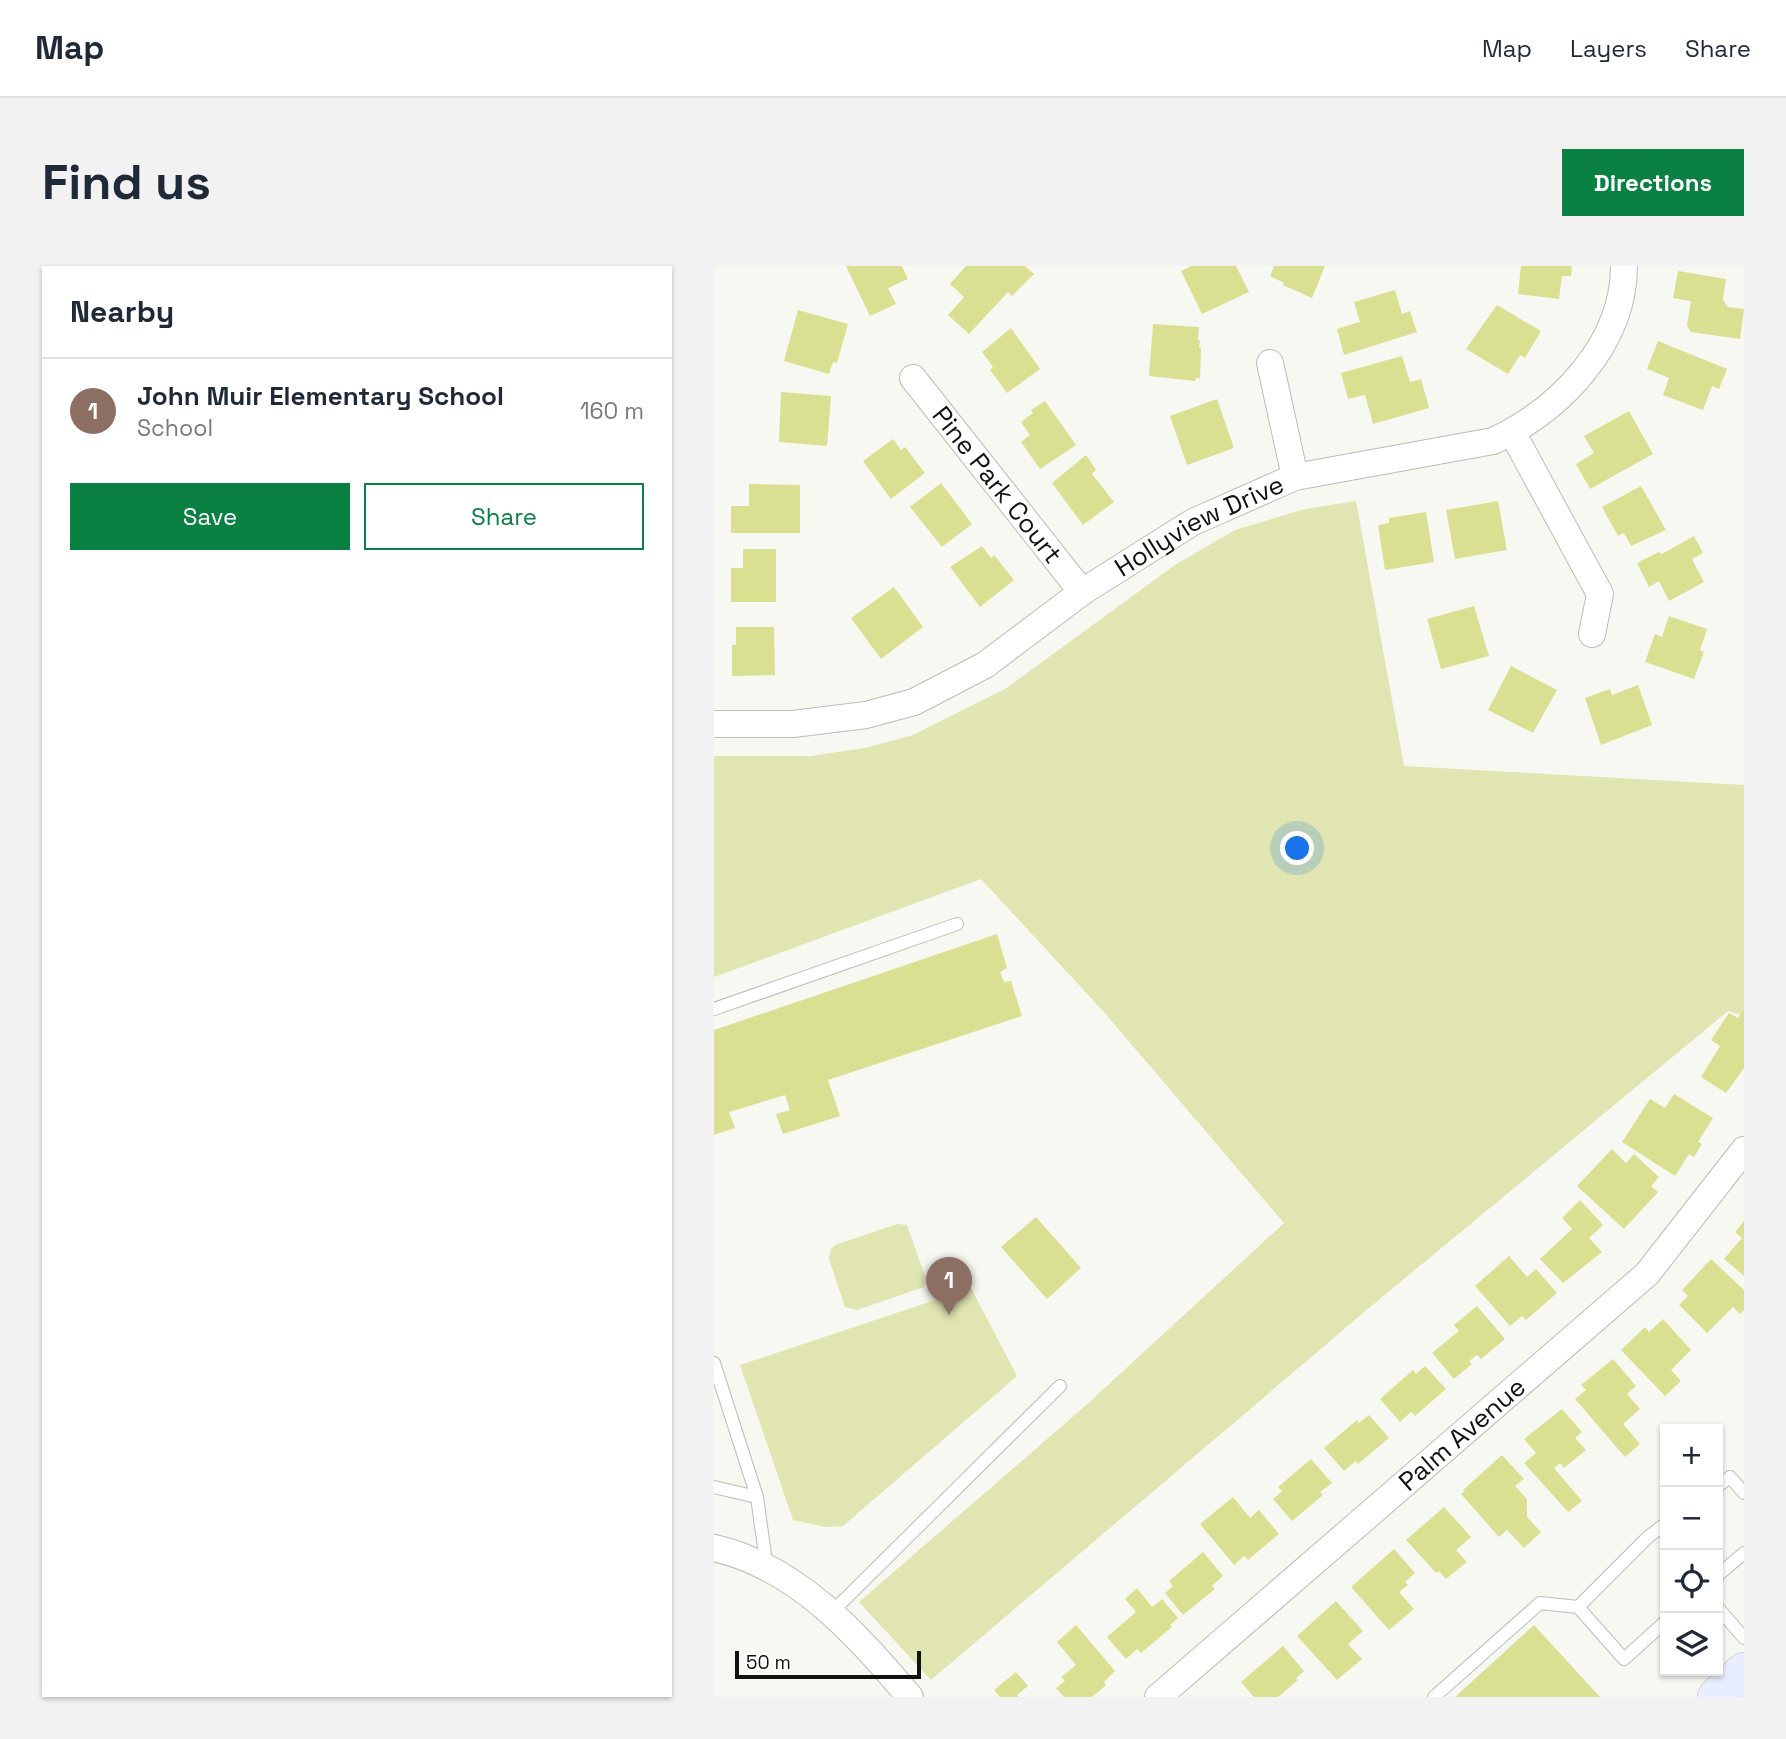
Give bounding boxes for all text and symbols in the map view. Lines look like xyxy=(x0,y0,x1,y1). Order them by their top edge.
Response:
text: Map xyxy=(35,27,104,69)
text: Map xyxy=(1482,33,1532,64)
text: Layers xyxy=(1570,33,1647,64)
text: Share xyxy=(1685,33,1751,64)
button: Directions xyxy=(1562,149,1744,216)
text: Find us xyxy=(42,151,211,213)
text: Nearby xyxy=(70,292,174,331)
text: John Muir Elementary School xyxy=(137,379,504,413)
text: 1 xyxy=(88,396,98,426)
text: 160 m xyxy=(580,396,644,426)
street label: Pine Park Court xyxy=(925,399,1070,570)
text: School xyxy=(137,413,213,443)
street label: Hollyview Drive xyxy=(1108,467,1289,584)
button: Save xyxy=(70,483,350,550)
button: Share xyxy=(364,483,644,550)
your location xyxy=(1280,831,1314,865)
pin: 1 xyxy=(926,1257,972,1315)
street label: Palm Avenue xyxy=(1391,1370,1533,1498)
map controls xyxy=(1660,1424,1723,1676)
button: + xyxy=(1660,1424,1723,1487)
button: − xyxy=(1660,1487,1723,1550)
button: locate xyxy=(1660,1550,1723,1613)
button: layers xyxy=(1660,1613,1723,1676)
scale bar xyxy=(735,1648,920,1680)
text: 50 m xyxy=(746,1650,791,1675)

